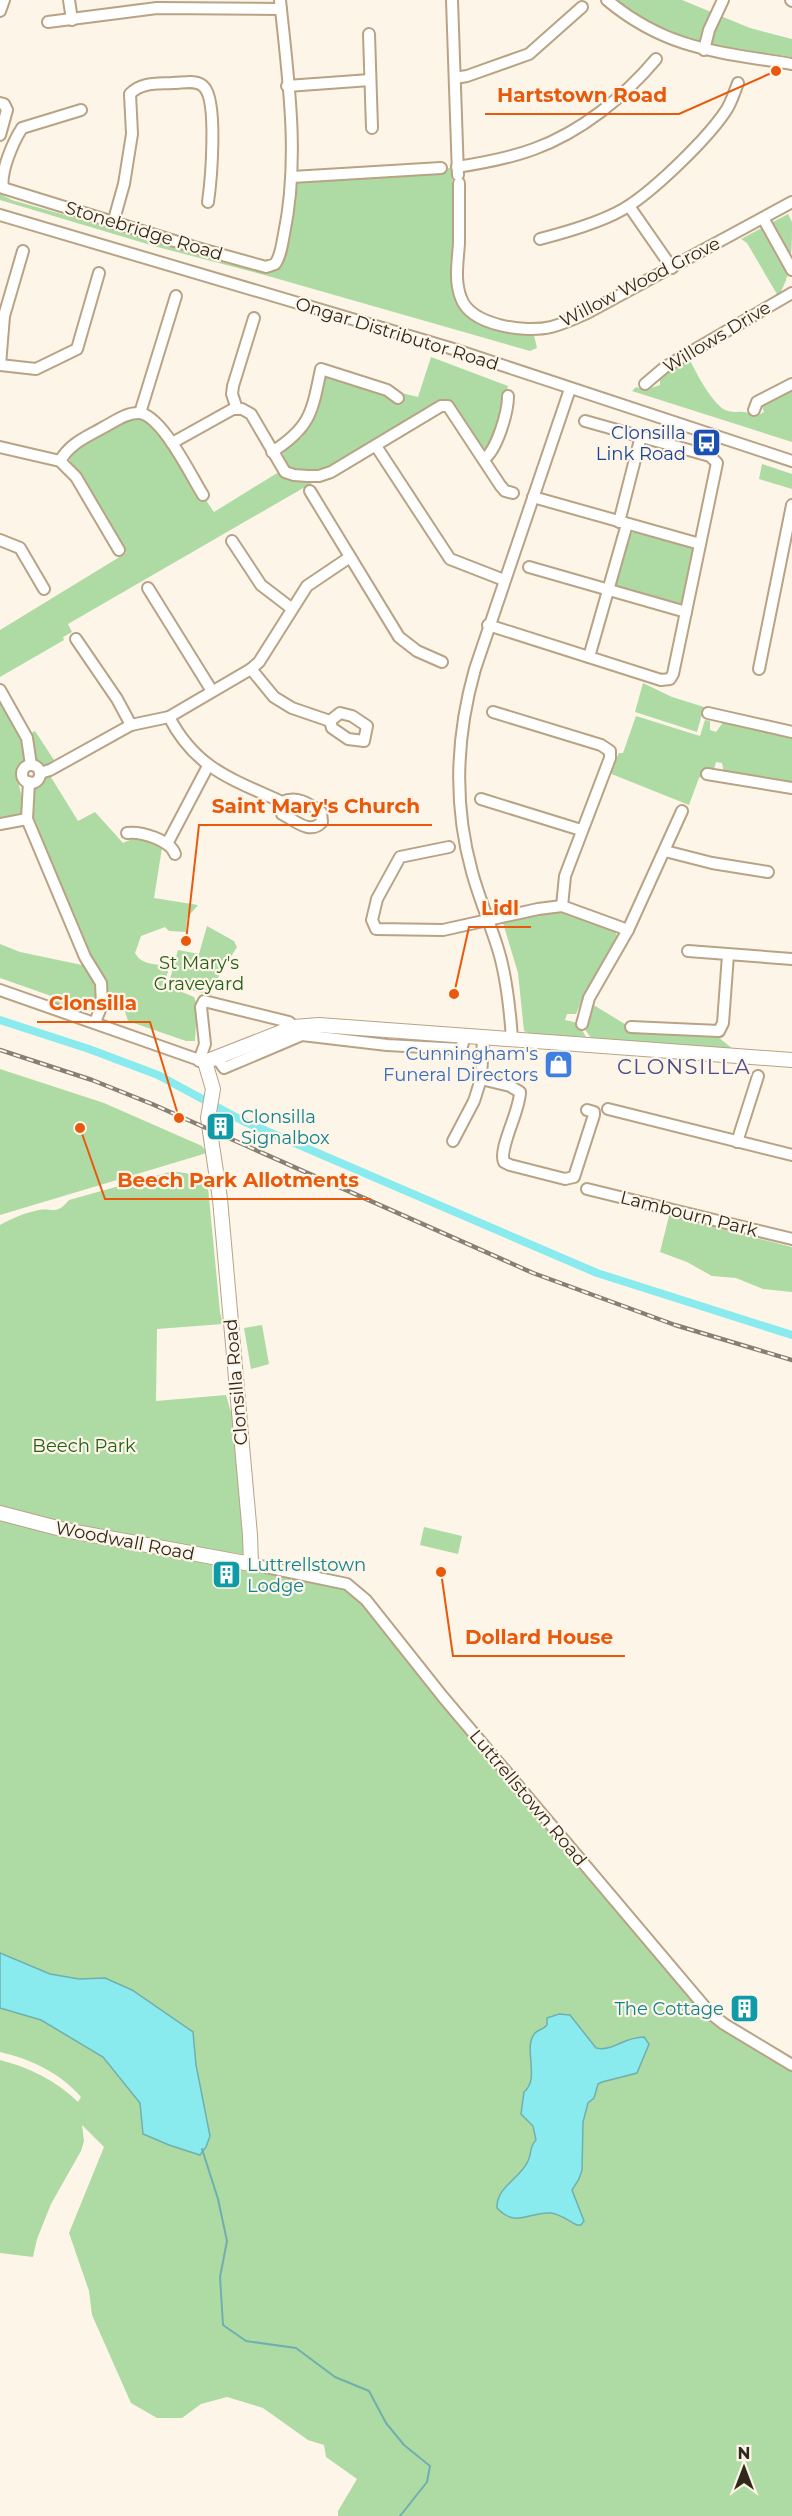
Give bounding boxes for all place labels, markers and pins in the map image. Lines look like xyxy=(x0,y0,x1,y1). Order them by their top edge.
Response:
callout: Hartstown Road xyxy=(485,76,679,114)
place label: Clonsilla Link Road xyxy=(596,422,686,465)
bus stop icon: Clonsilla Link Road xyxy=(691,427,723,459)
callout: Saint Mary's Church xyxy=(199,787,432,825)
callout: Lidl xyxy=(469,889,531,927)
callout: Clonsilla xyxy=(37,984,150,1022)
place label: Cunningham's Funeral Directors xyxy=(383,1043,538,1086)
shop icon: Cunningham's Funeral Directors xyxy=(543,1048,575,1080)
place label: Clonsilla Signalbox xyxy=(241,1106,330,1149)
building icon: Clonsilla Signalbox xyxy=(204,1111,236,1143)
callout: Beech Park Allotments xyxy=(105,1161,371,1199)
place label: Luttrellstown Lodge xyxy=(247,1554,366,1597)
building icon: Luttrellstown Lodge xyxy=(210,1559,242,1591)
callout: Dollard House xyxy=(453,1618,625,1656)
building icon: The Cottage xyxy=(729,1993,761,2025)
place label: The Cottage xyxy=(614,1998,724,2020)

